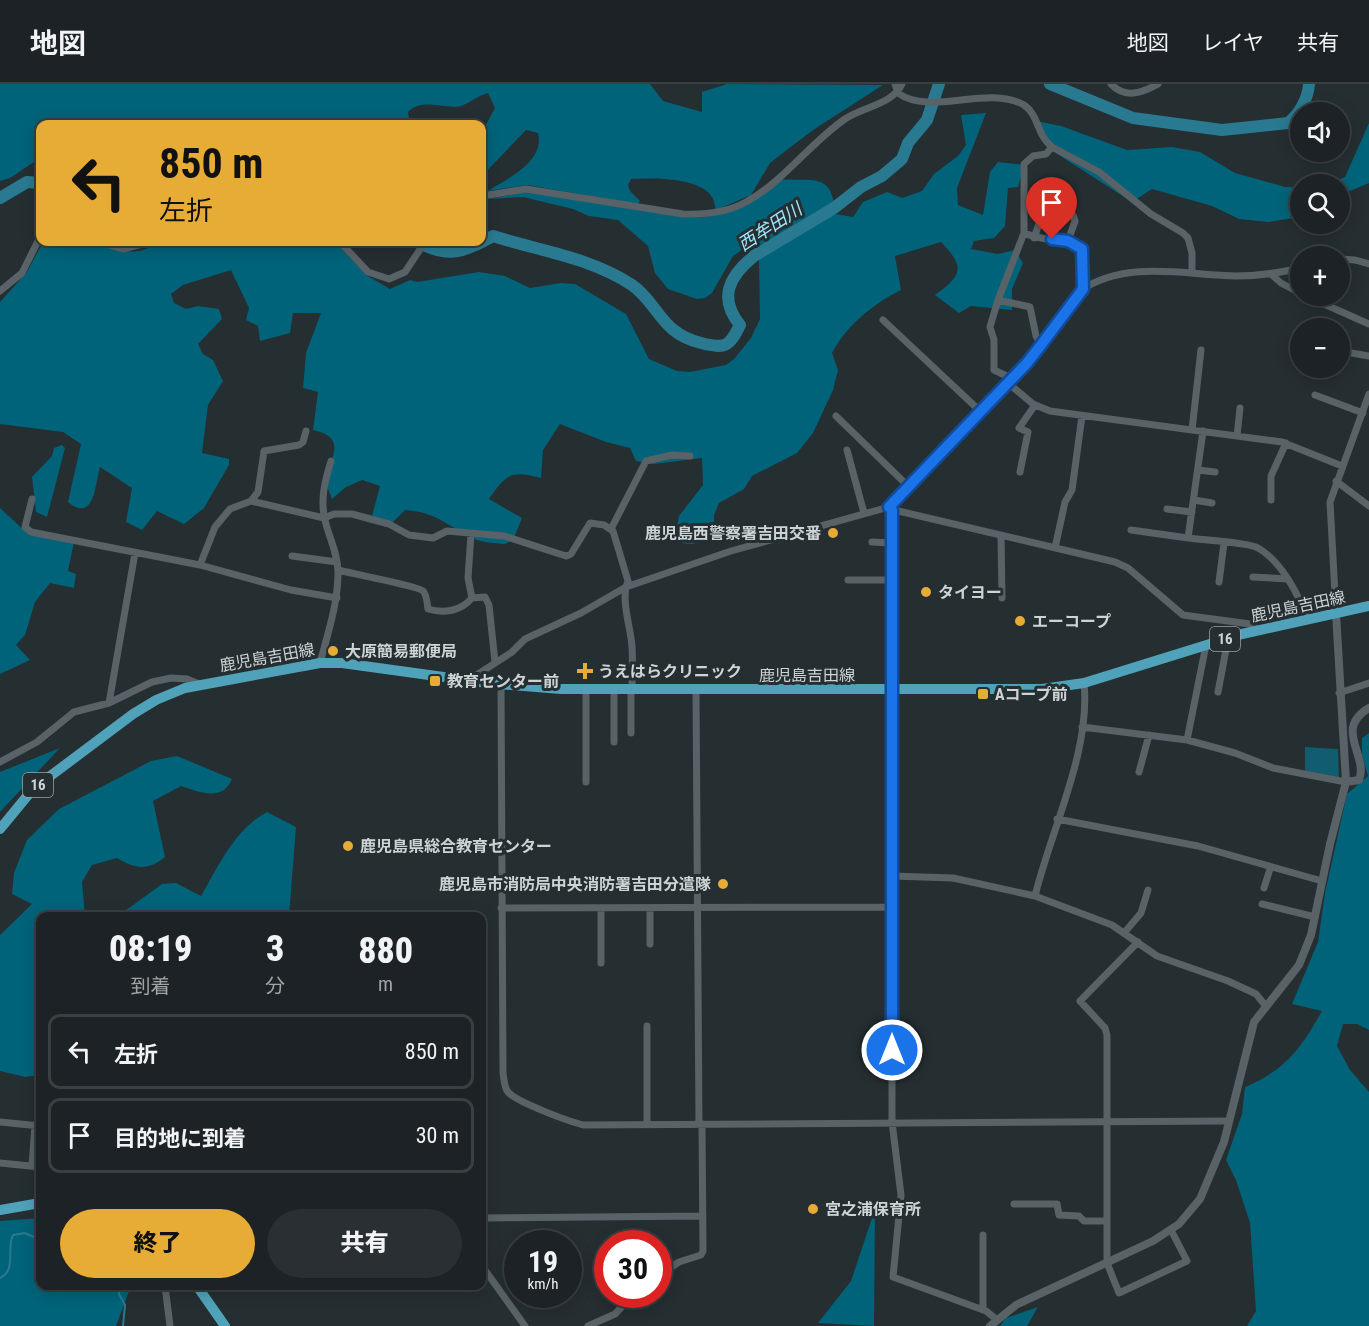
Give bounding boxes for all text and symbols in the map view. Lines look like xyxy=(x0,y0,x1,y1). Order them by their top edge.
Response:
text: 地図 xyxy=(30,27,86,60)
text: 地図 xyxy=(1127,31,1169,55)
text: レイヤ xyxy=(1202,31,1264,55)
text: 共有 xyxy=(1297,31,1339,55)
map controls xyxy=(1290,102,1350,378)
button: sound xyxy=(1290,102,1350,162)
text: 850 m xyxy=(159,139,264,188)
icon: left xyxy=(60,144,138,222)
button: search xyxy=(1290,174,1350,234)
pin xyxy=(1026,177,1077,239)
icon: arrive xyxy=(1035,186,1068,219)
text: 左折 xyxy=(159,195,213,227)
water label: 西牟田川 xyxy=(734,197,807,255)
button: + xyxy=(1290,246,1350,306)
button: − xyxy=(1290,318,1350,378)
place label: 鹿児島西警察署吉田交番 xyxy=(645,524,821,543)
marker: 鹿児島西警察署吉田交番 xyxy=(826,526,840,540)
place label: タイヨー xyxy=(938,583,1002,602)
marker: タイヨー xyxy=(919,585,933,599)
street label: 鹿児島吉田線 xyxy=(1249,587,1347,626)
place label: エーコープ xyxy=(1032,612,1111,631)
marker: エーコープ xyxy=(1013,614,1027,628)
road number: 16 xyxy=(1210,627,1240,651)
street label: 鹿児島吉田線 xyxy=(218,640,316,675)
place label: 大原簡易郵便局 xyxy=(345,642,457,661)
marker: 大原簡易郵便局 xyxy=(326,644,340,658)
marker: うえはらクリニック xyxy=(576,662,594,680)
place label: うえはらクリニック xyxy=(598,662,742,681)
street label: 鹿児島吉田線 xyxy=(759,666,855,685)
place label: 教育センター前 xyxy=(447,672,559,691)
marker: 教育センター前 xyxy=(428,674,442,688)
place label: Aコープ前 xyxy=(995,685,1068,704)
marker: Aコープ前 xyxy=(976,687,990,701)
road number: 16 xyxy=(23,773,53,797)
place label: 鹿児島県総合教育センター xyxy=(360,837,552,856)
marker: 鹿児島県総合教育センター xyxy=(341,839,355,853)
place label: 鹿児島市消防局中央消防署吉田分遣隊 xyxy=(439,875,711,894)
marker: 鹿児島市消防局中央消防署吉田分遣隊 xyxy=(716,877,730,891)
text: 08:19 xyxy=(109,928,192,970)
text: 3 xyxy=(266,928,284,970)
text: 880 xyxy=(358,930,413,972)
text: m xyxy=(378,972,393,996)
text: 到着 xyxy=(131,974,171,998)
text: 分 xyxy=(265,974,285,998)
position arrow xyxy=(860,1018,924,1082)
icon: left xyxy=(63,1035,96,1068)
text: 850 m xyxy=(405,1039,459,1064)
text: 左折 xyxy=(114,1042,158,1067)
icon: arrive xyxy=(63,1119,96,1152)
text: 30 m xyxy=(416,1123,459,1148)
text: 目的地に到着 xyxy=(114,1126,246,1151)
place label: 宮之浦保育所 xyxy=(825,1200,921,1219)
marker: 宮之浦保育所 xyxy=(806,1202,820,1216)
button: 終了 xyxy=(60,1209,255,1278)
button: 共有 xyxy=(267,1209,462,1278)
speed limit sign: 30 xyxy=(594,1230,672,1308)
text: 19 xyxy=(528,1244,558,1279)
text: km/h xyxy=(528,1275,558,1293)

